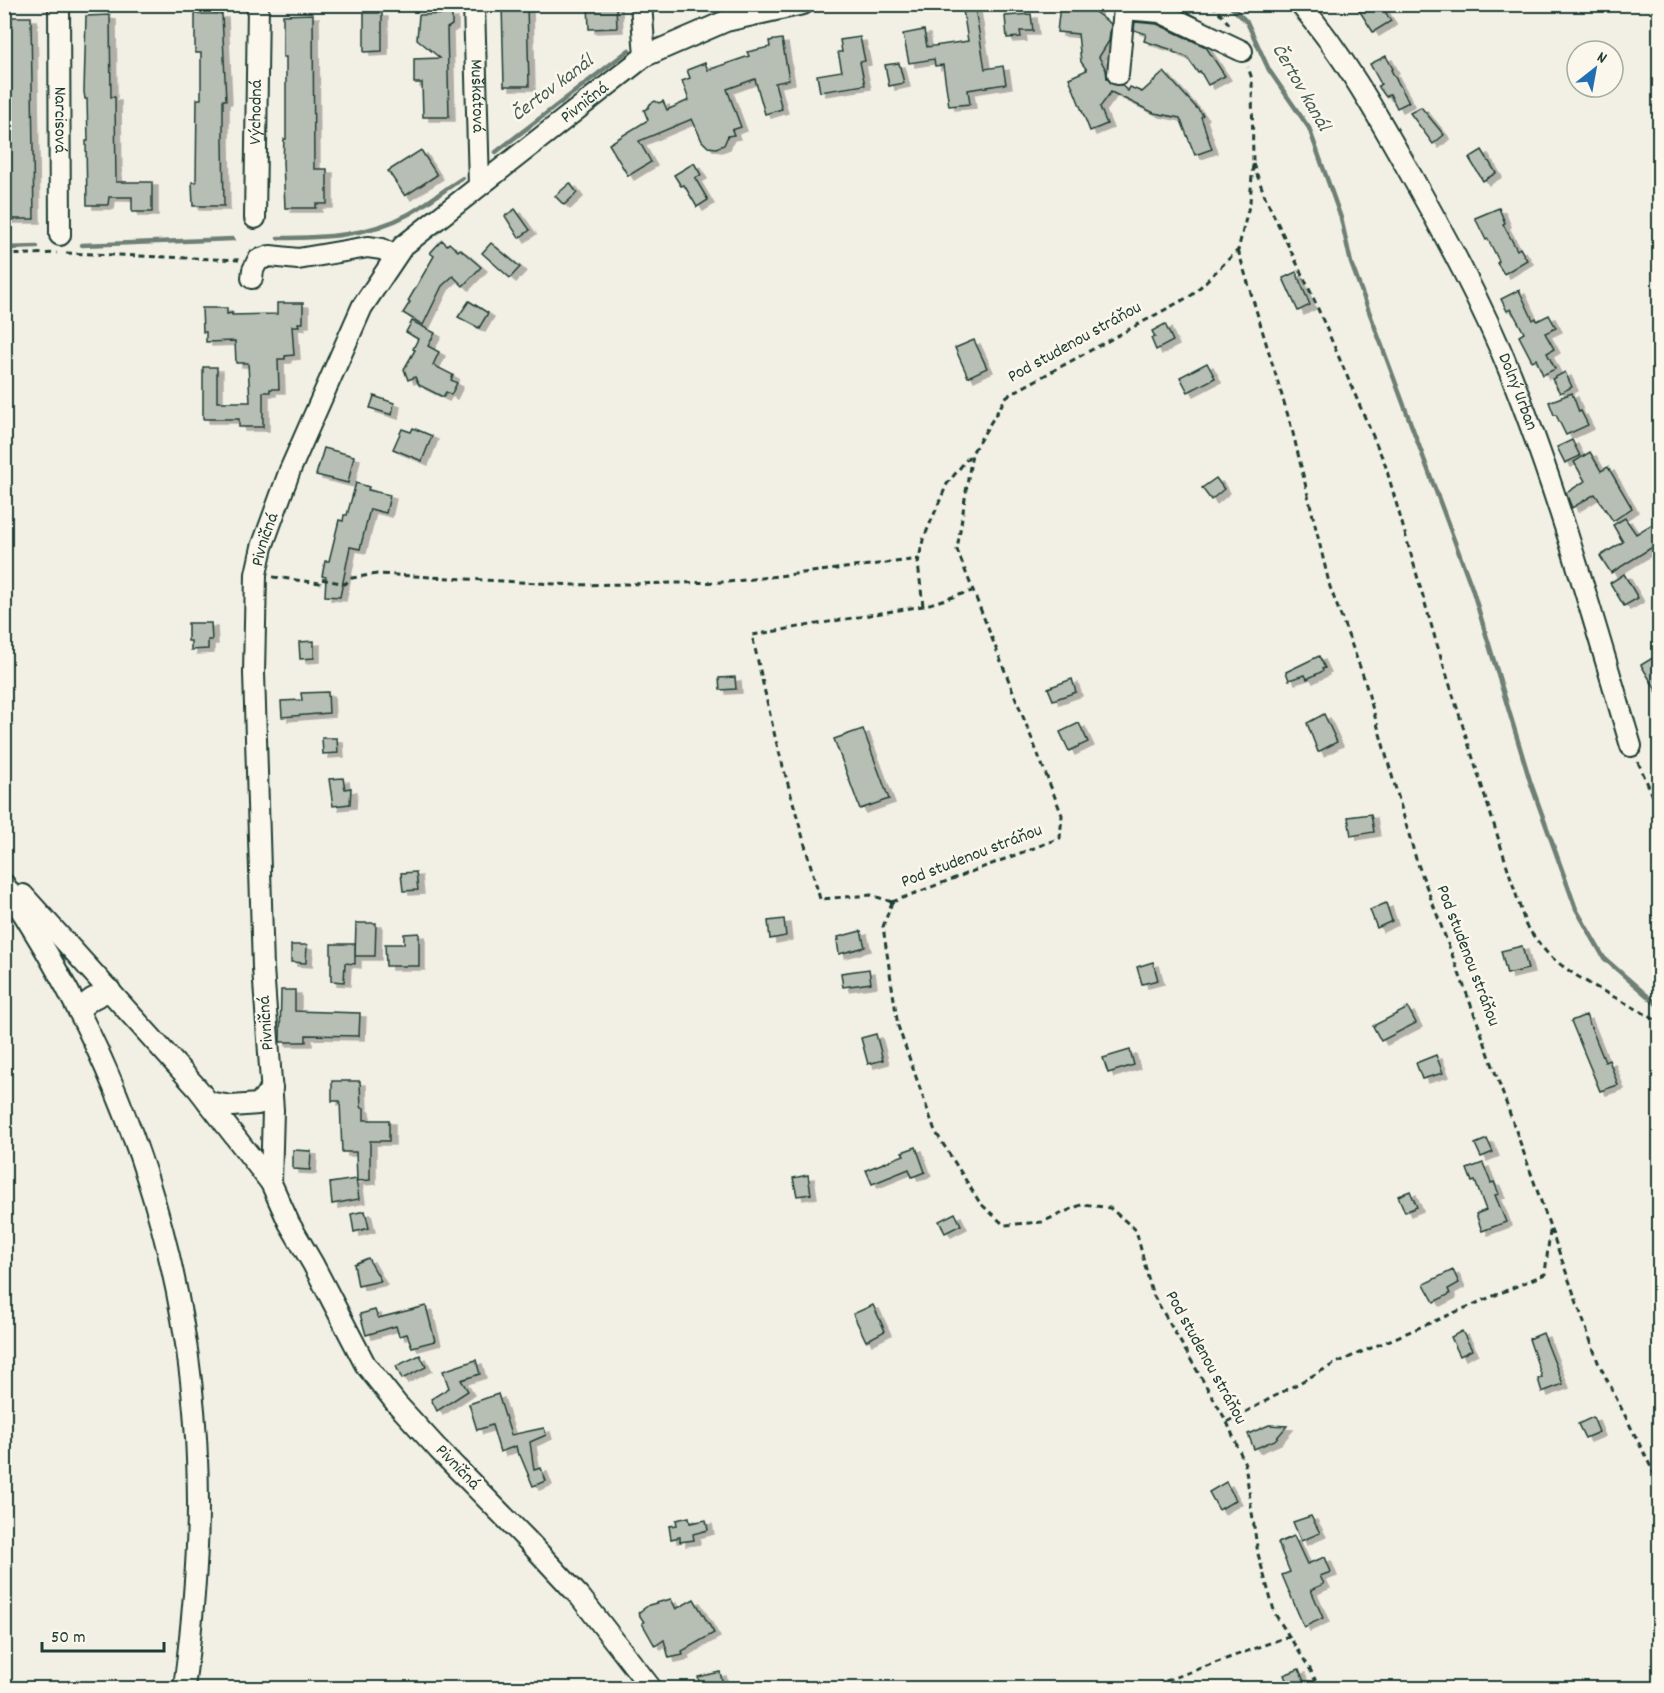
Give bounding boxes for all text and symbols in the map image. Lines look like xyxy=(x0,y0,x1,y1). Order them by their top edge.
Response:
water label: Čertov kanál xyxy=(1264,39,1337,139)
north arrow xyxy=(1565,39,1625,99)
text: N xyxy=(1592,46,1611,70)
water label: Čertov kanál xyxy=(506,47,602,129)
street label: Muškátová xyxy=(463,59,490,133)
street label: Pivničná xyxy=(556,76,614,130)
street label: Východná xyxy=(244,79,269,145)
street label: Narcisová xyxy=(47,87,72,153)
street label: Pod studenou stráňou xyxy=(1004,296,1146,390)
street label: Dolný Urban xyxy=(1491,349,1544,434)
street label: Pivničná xyxy=(246,509,286,569)
street label: Pod studenou stráňou xyxy=(898,819,1046,895)
street label: Pod studenou stráňou xyxy=(1429,882,1505,1030)
street label: Pivničná xyxy=(253,995,281,1051)
street label: Pod studenou stráňou xyxy=(1158,1287,1252,1429)
street label: Pivničná xyxy=(429,1439,485,1497)
scale bar xyxy=(42,1615,164,1653)
text: 50 m xyxy=(51,1626,86,1651)

